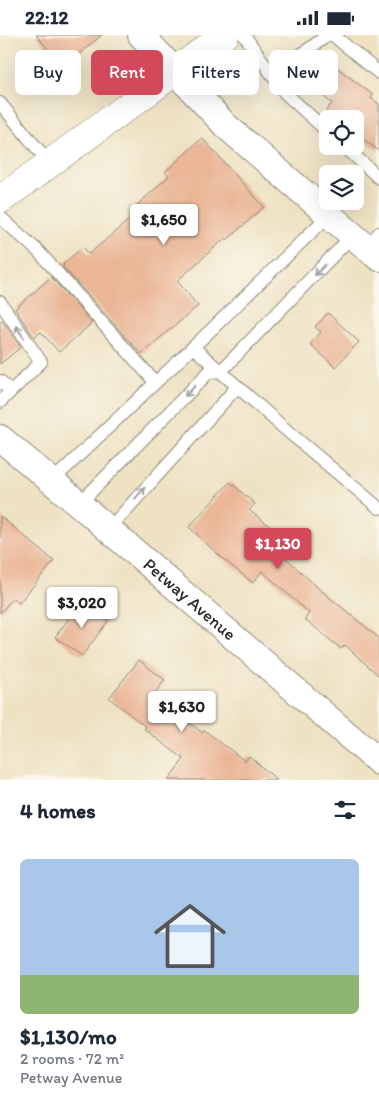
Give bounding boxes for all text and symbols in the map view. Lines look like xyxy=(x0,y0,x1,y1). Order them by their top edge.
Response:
text: 22:12 xyxy=(25,6,68,29)
chip: Buy xyxy=(15,50,81,95)
chip: Rent xyxy=(91,50,163,95)
chip: Filters xyxy=(173,50,259,95)
chip: New xyxy=(269,50,338,95)
map controls xyxy=(319,110,364,210)
button: locate xyxy=(319,110,364,155)
button: layers xyxy=(319,165,364,210)
pin: $1,650 xyxy=(123,203,205,246)
text: $1,650 xyxy=(141,210,187,229)
one-way arrow xyxy=(313,264,326,276)
one-way arrow xyxy=(15,325,25,339)
one-way arrow xyxy=(184,385,196,397)
one-way arrow xyxy=(135,487,146,500)
pin: $1,130 xyxy=(237,527,319,570)
text: $1,130 xyxy=(255,534,301,553)
street label: Petway Avenue xyxy=(139,553,241,645)
pin: $3,020 xyxy=(41,587,123,629)
text: $3,020 xyxy=(58,593,106,612)
pin: $1,630 xyxy=(141,691,223,733)
text: $1,630 xyxy=(159,697,205,716)
icon: filters xyxy=(331,796,359,824)
text: 4 homes xyxy=(20,798,96,823)
icon: home xyxy=(145,891,235,981)
text: $1,130/mo xyxy=(20,1024,117,1049)
text: 2 rooms · 72 m² xyxy=(20,1049,124,1068)
text: Petway Avenue xyxy=(20,1068,122,1087)

